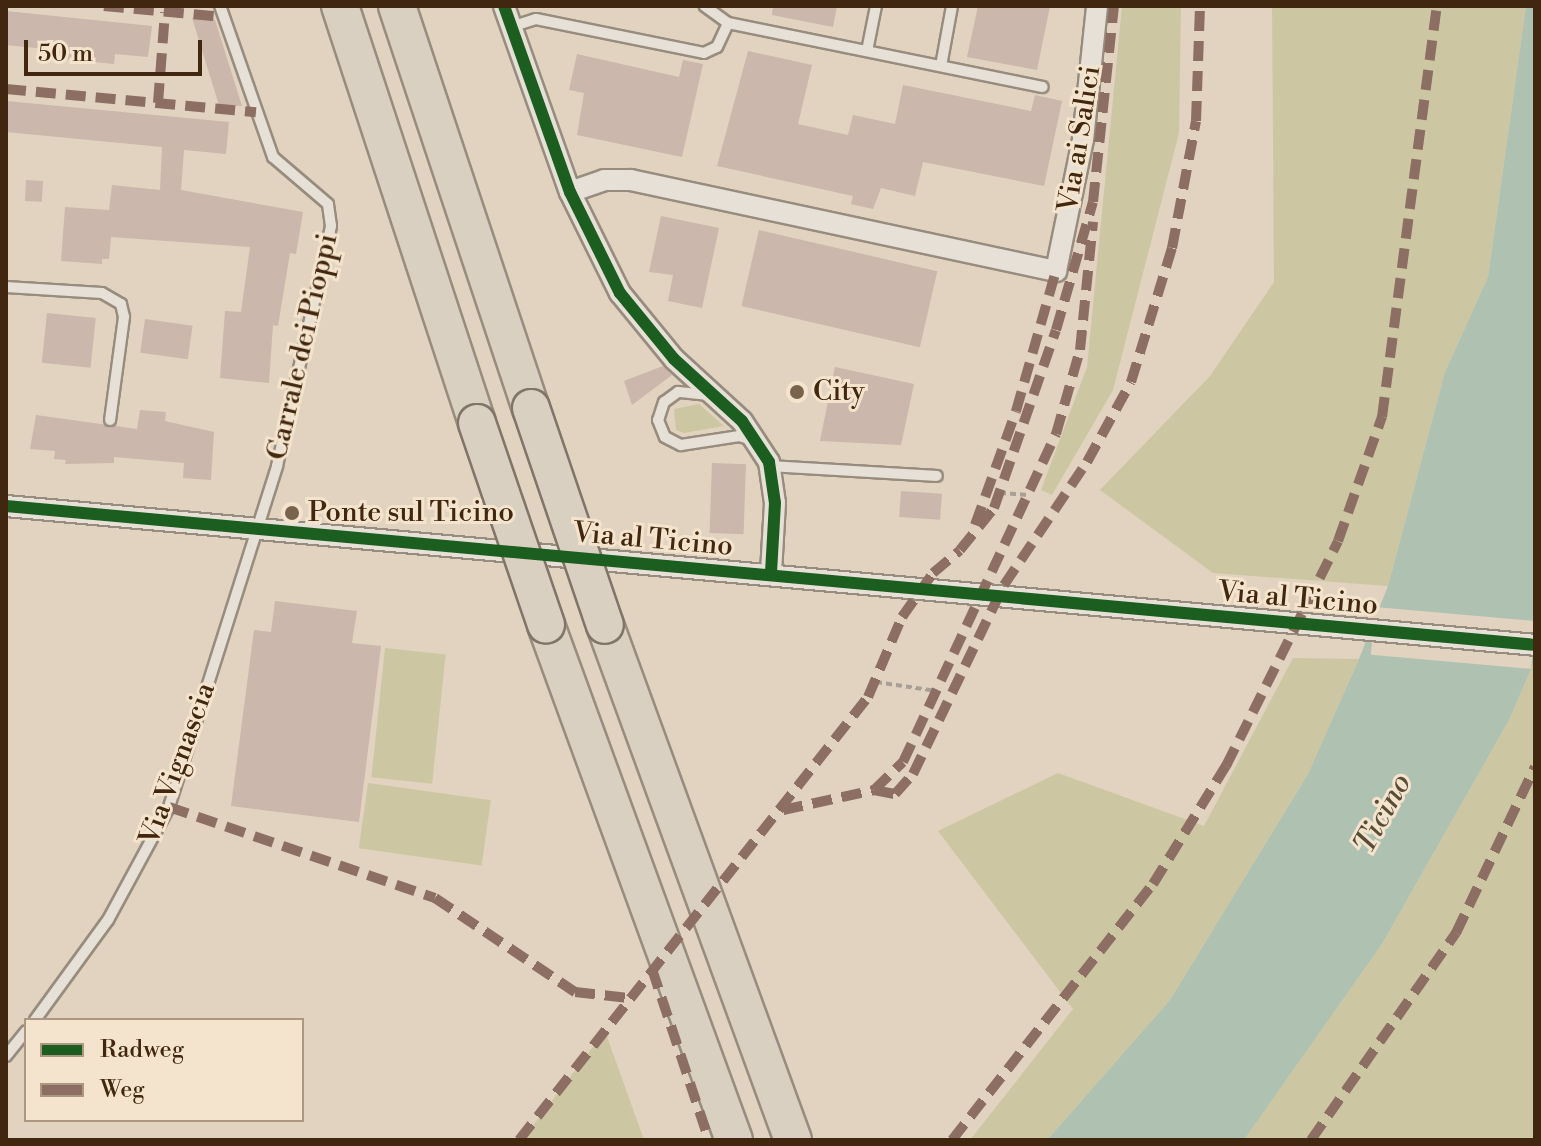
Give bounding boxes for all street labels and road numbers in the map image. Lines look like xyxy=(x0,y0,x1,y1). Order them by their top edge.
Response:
street label: Via ai Salici xyxy=(1052,63,1108,215)
street label: Carrale dei Pioppi xyxy=(261,231,345,463)
street label: Via al Ticino xyxy=(572,516,734,564)
street label: Via al Ticino xyxy=(1217,575,1379,623)
street label: Via Vignascia xyxy=(133,678,223,850)

